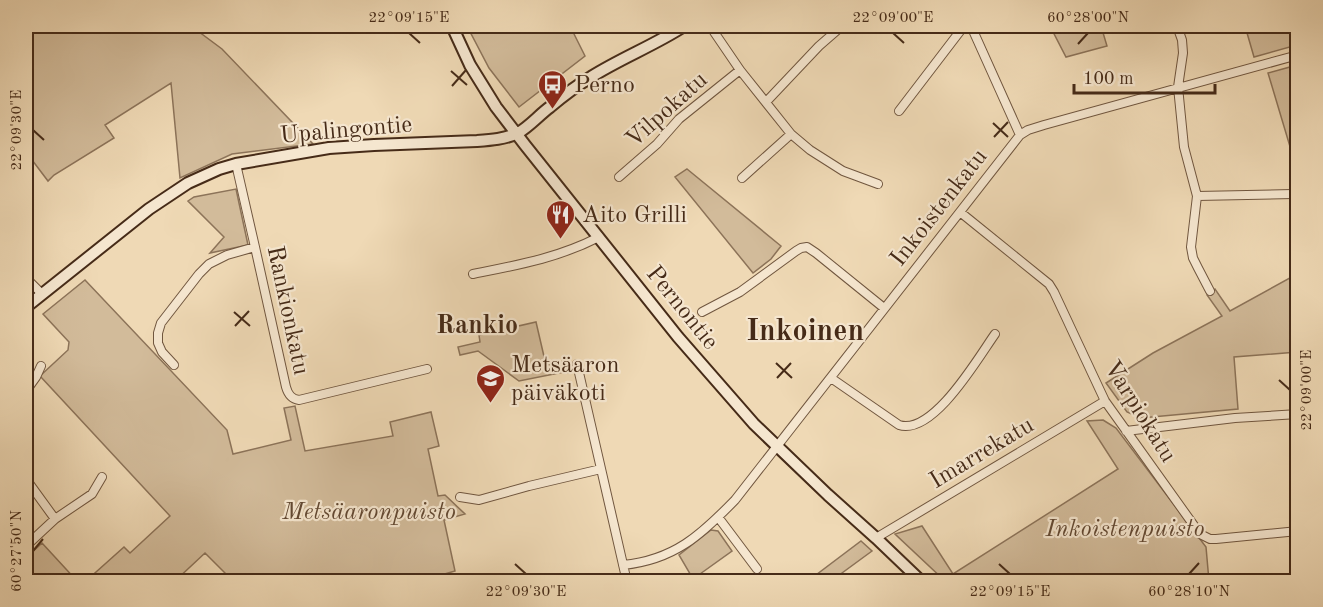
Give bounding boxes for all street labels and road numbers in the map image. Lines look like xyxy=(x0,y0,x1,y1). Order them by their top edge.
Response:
street label: Vilpokatu xyxy=(622,68,713,153)
street label: Upalingontie xyxy=(279,113,413,149)
street label: Inkoistenkatu xyxy=(887,145,993,271)
street label: Rankionkatu xyxy=(262,244,312,377)
street label: Pernontie xyxy=(641,262,722,355)
street label: Varpiokatu xyxy=(1099,357,1180,467)
street label: Imarrekatu xyxy=(926,413,1038,494)

